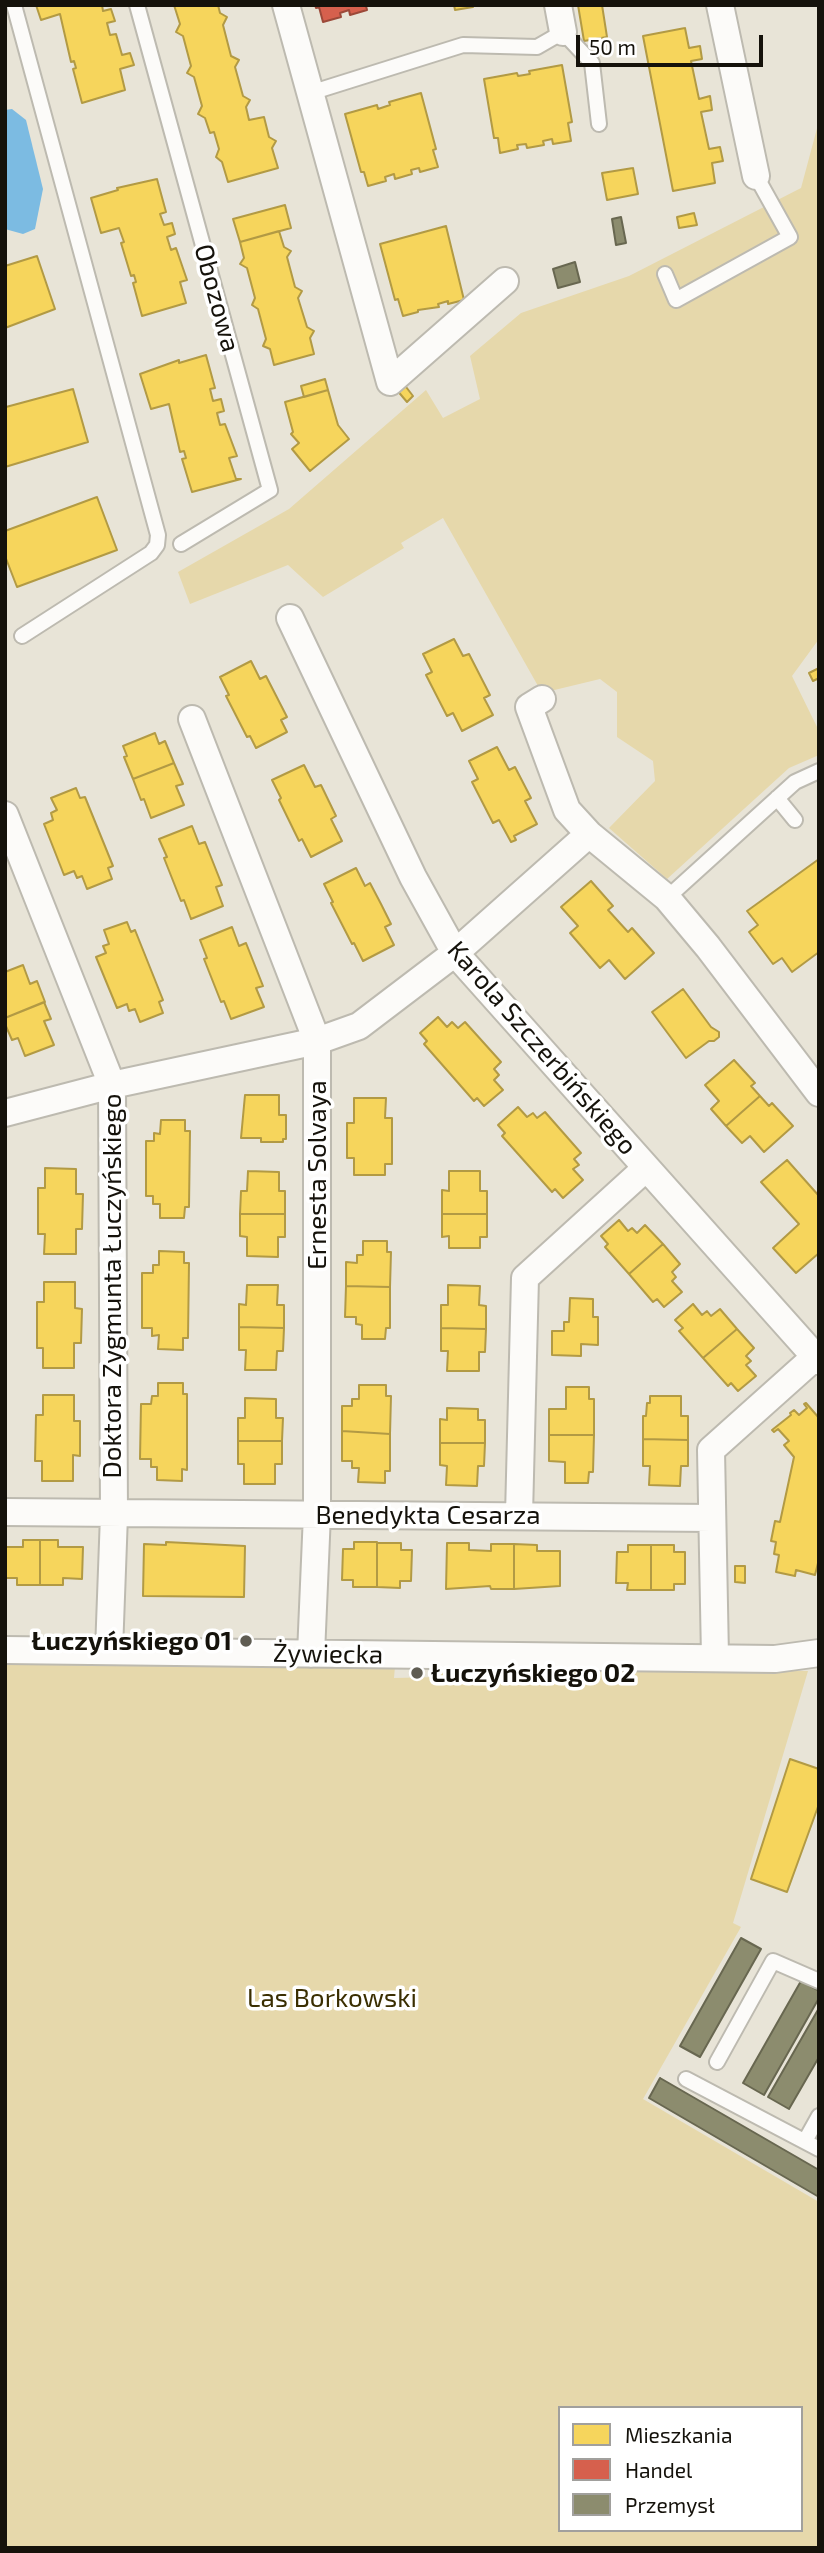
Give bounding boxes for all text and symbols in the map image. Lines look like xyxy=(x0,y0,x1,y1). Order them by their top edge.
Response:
scale bar xyxy=(579,21,766,65)
text: 50 m xyxy=(589,34,636,59)
street label: Obozowa xyxy=(188,241,246,355)
street label: Karola Szczerbińskiego xyxy=(441,935,643,1161)
street label: Ernesta Solvaya xyxy=(301,1080,333,1270)
street label: Doktora Zygmunta Łuczyńskiego xyxy=(96,1094,128,1478)
street label: Benedykta Cesarza xyxy=(315,1499,541,1531)
place label: Łuczyńskiego 01 xyxy=(32,1625,232,1657)
marker: Łuczyńskiego 01 xyxy=(238,1633,254,1649)
street label: Żywiecka xyxy=(273,1637,383,1671)
place label: Łuczyńskiego 02 xyxy=(431,1657,635,1689)
marker: Łuczyńskiego 02 xyxy=(409,1665,425,1681)
park label: Las Borkowski xyxy=(247,1982,417,2014)
legend xyxy=(558,2406,803,2532)
text: Mieszkania xyxy=(625,2422,732,2447)
text: Handel xyxy=(625,2457,692,2482)
text: Przemysł xyxy=(625,2492,715,2517)

